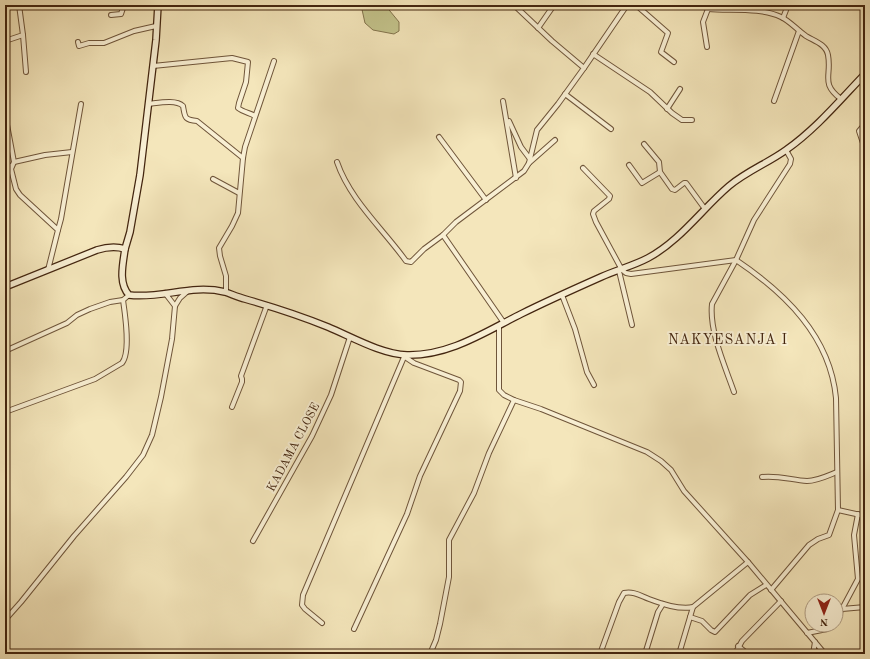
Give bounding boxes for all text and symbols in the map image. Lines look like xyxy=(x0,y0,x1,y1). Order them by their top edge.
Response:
district label: NAKYESANJA I xyxy=(668,333,788,347)
street label: KADAMA CLOSE xyxy=(265,401,322,494)
north arrow xyxy=(804,593,844,633)
text: N xyxy=(819,616,828,627)

